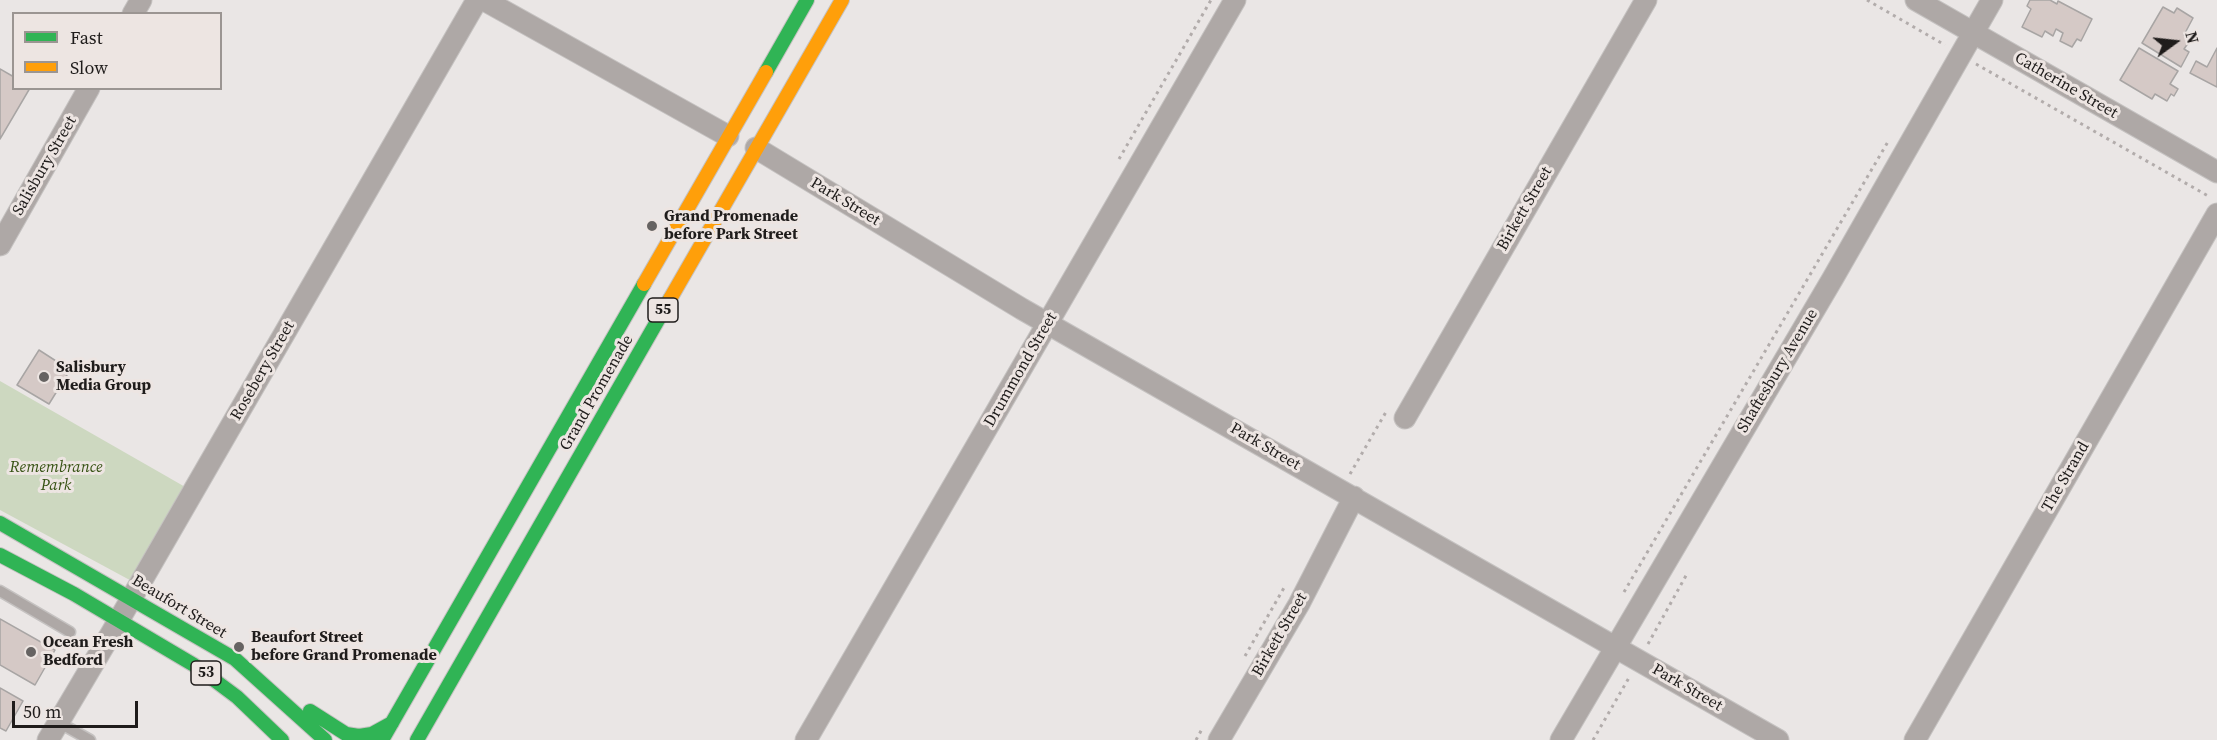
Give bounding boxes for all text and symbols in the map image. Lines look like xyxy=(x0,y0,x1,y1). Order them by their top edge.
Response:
legend xyxy=(12,12,222,90)
north arrow xyxy=(2145,12,2205,72)
text: Fast xyxy=(70,25,103,50)
text: N xyxy=(2180,29,2205,46)
street label: Catherine Street xyxy=(2011,49,2121,123)
text: Slow xyxy=(70,55,108,80)
street label: Salisbury Street xyxy=(9,113,81,219)
street label: Birkett Street xyxy=(1493,164,1557,254)
street label: Park Street xyxy=(807,174,883,230)
place label: Grand Promenade before Park Street xyxy=(664,207,798,245)
marker: Grand Promenade before Park Street xyxy=(645,219,659,233)
road number: 55 xyxy=(648,298,678,322)
street label: Shaftesbury Avenue xyxy=(1734,306,1822,436)
street label: Drummond Street xyxy=(980,309,1062,431)
street label: Rosebery Street xyxy=(227,318,299,424)
street label: Grand Promenade xyxy=(556,332,638,454)
place label: Salisbury Media Group xyxy=(56,358,151,396)
marker: Salisbury Media Group xyxy=(37,370,51,384)
street label: Park Street xyxy=(1226,419,1304,475)
street label: The Strand xyxy=(2038,439,2094,515)
park label: Remembrance Park xyxy=(9,458,103,496)
street label: Beaufort Street xyxy=(128,571,230,643)
street label: Birkett Street xyxy=(1248,590,1312,680)
place label: Beaufort Street before Grand Promenade xyxy=(251,628,437,666)
place label: Ocean Fresh Bedford xyxy=(43,633,133,671)
marker: Beaufort Street before Grand Promenade xyxy=(232,640,246,654)
marker: Ocean Fresh Bedford xyxy=(24,645,38,659)
street label: Park Street xyxy=(1648,660,1726,716)
road number: 53 xyxy=(191,661,221,685)
scale bar xyxy=(15,689,141,727)
text: 50 m xyxy=(23,699,61,724)

